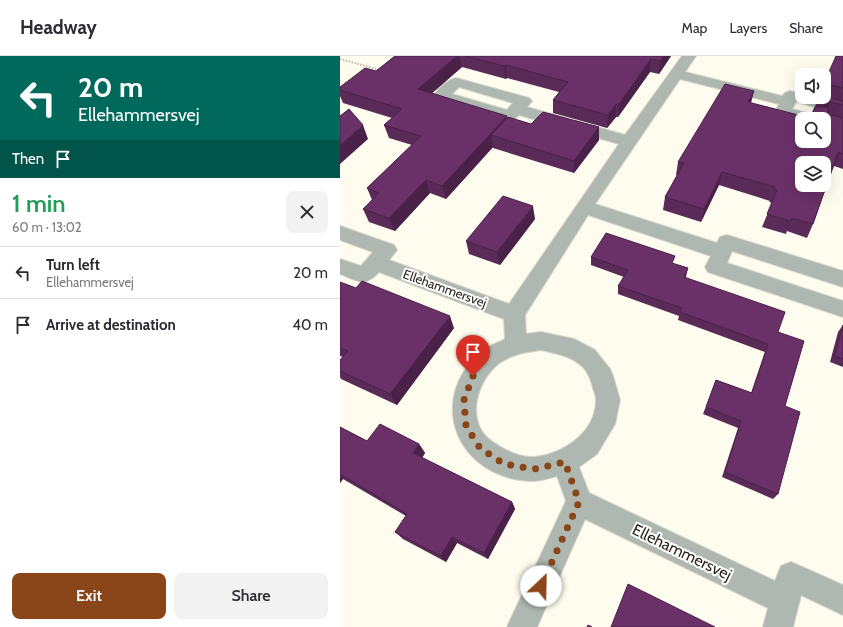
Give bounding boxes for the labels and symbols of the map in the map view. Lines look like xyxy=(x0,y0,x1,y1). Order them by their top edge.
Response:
street label: Ellehammersvej xyxy=(401,265,489,311)
pin xyxy=(456,335,490,376)
street label: Ellehammersvej xyxy=(629,520,735,584)
position arrow xyxy=(520,565,562,607)

